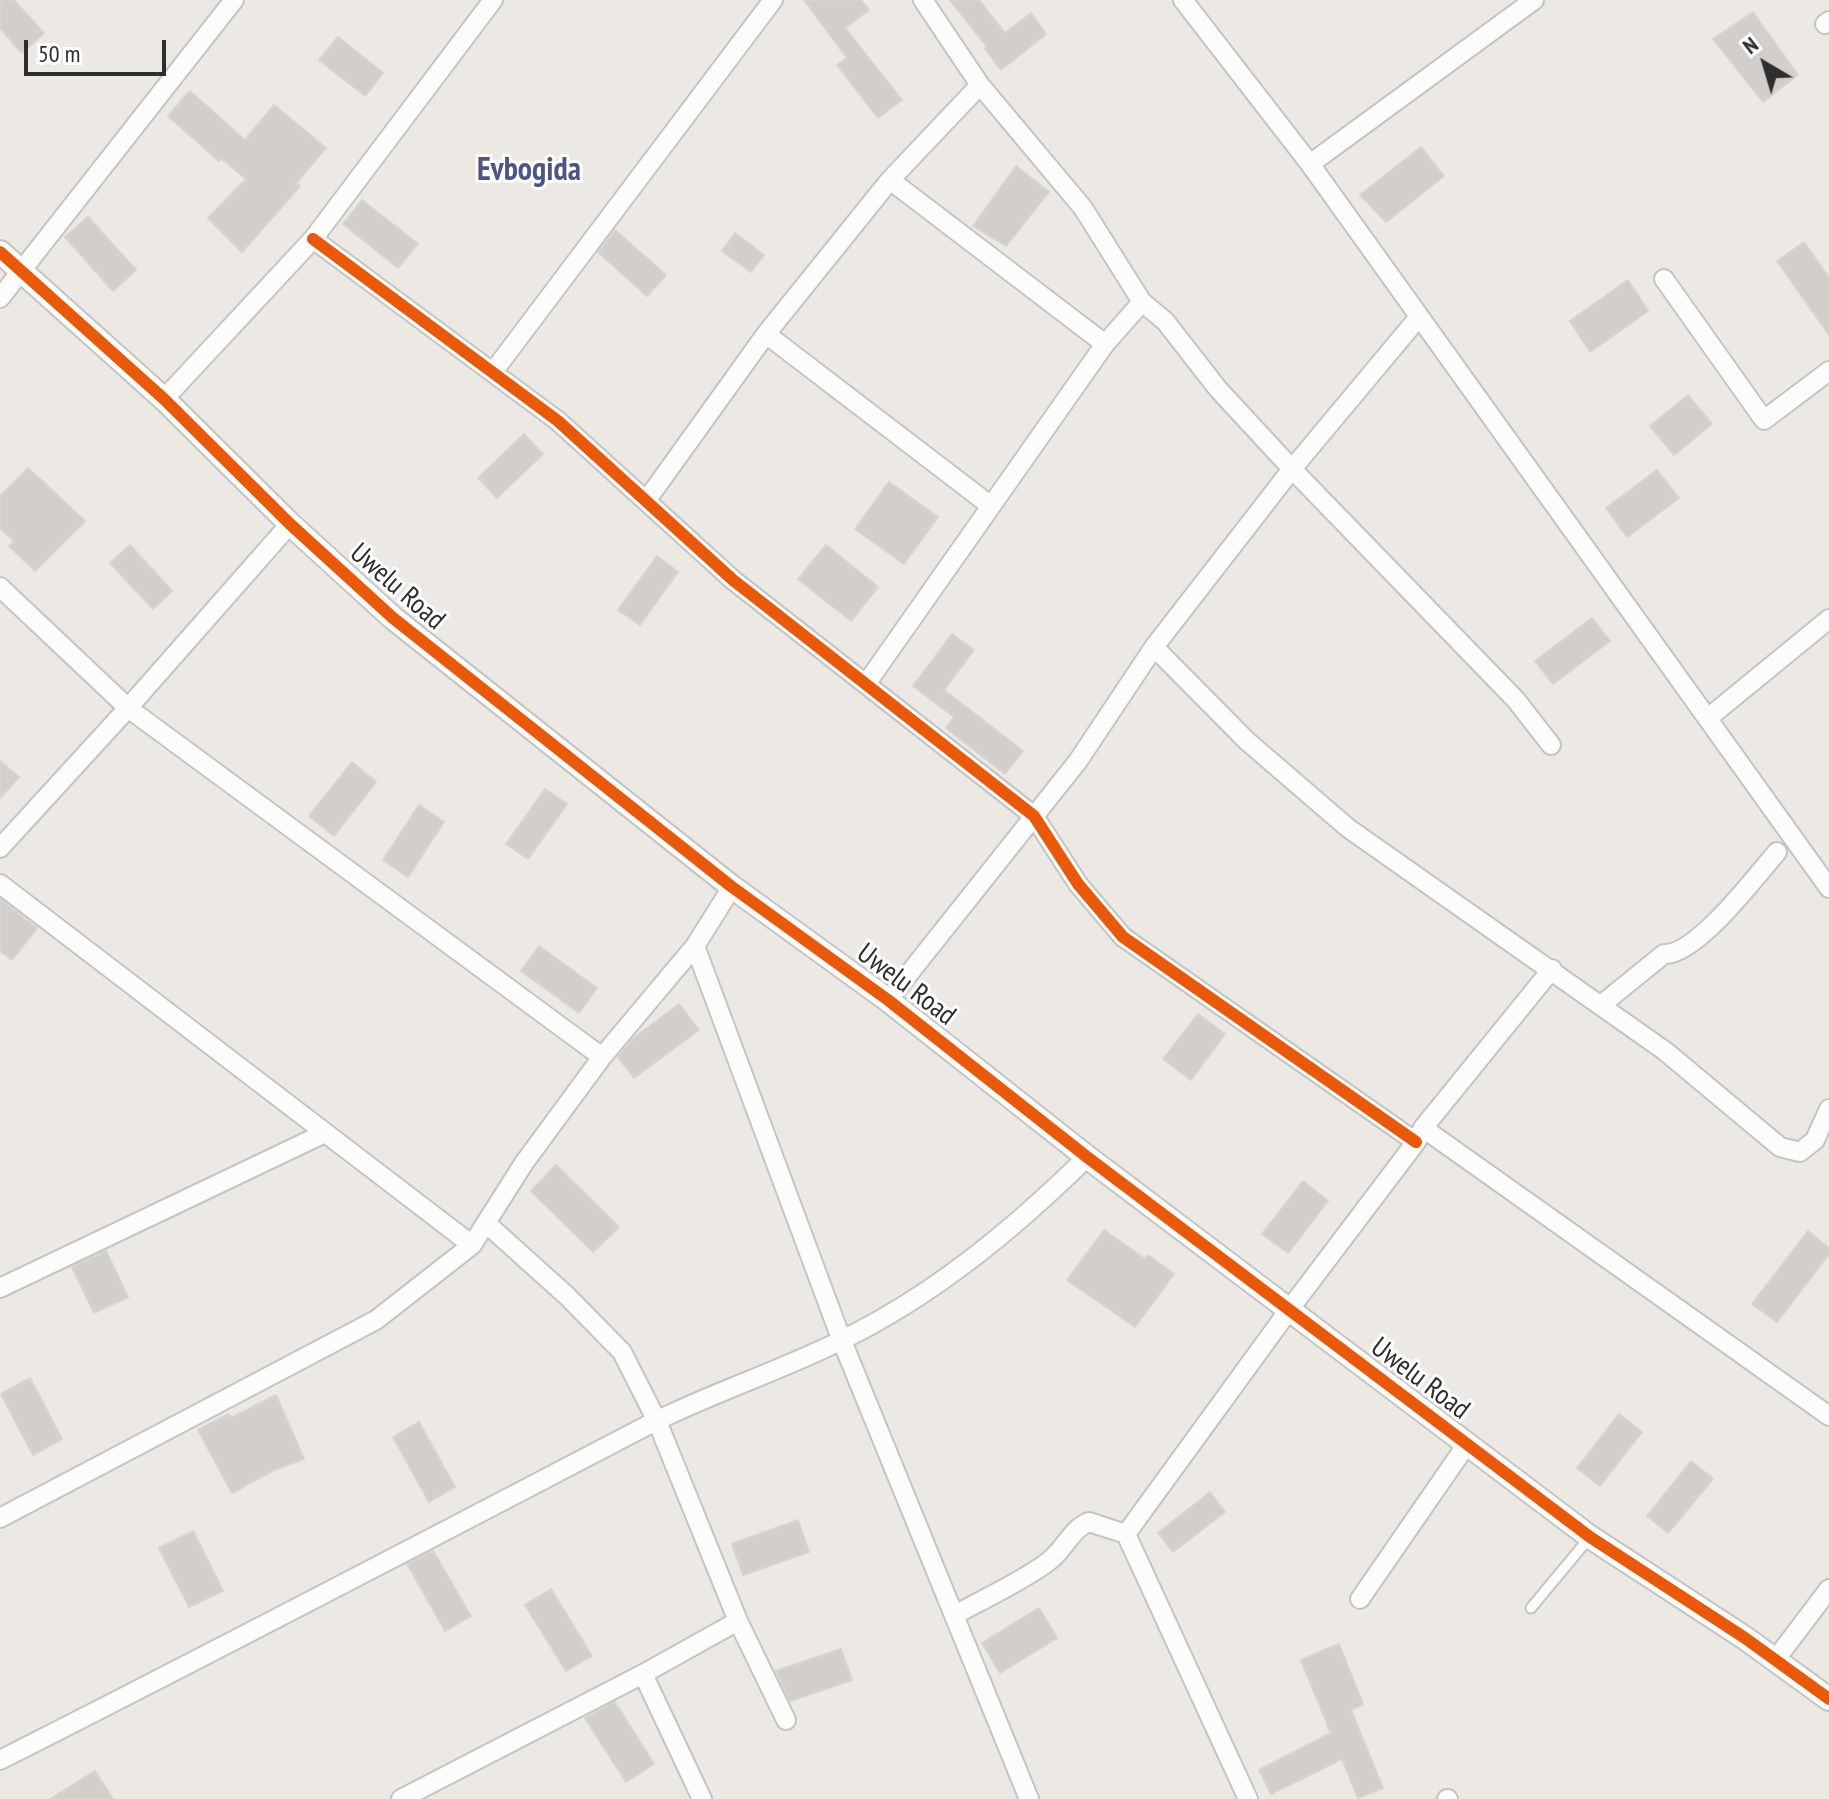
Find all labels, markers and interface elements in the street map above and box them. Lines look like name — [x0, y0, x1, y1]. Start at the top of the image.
scale bar — [28, 24, 170, 74]
north arrow — [1725, 24, 1805, 104]
text: N — [1737, 30, 1764, 60]
text: 50 m — [38, 38, 80, 69]
district label: Evbogida — [477, 152, 581, 190]
street label: Uwelu Road — [343, 537, 451, 637]
street label: Uwelu Road — [850, 937, 962, 1033]
street label: Uwelu Road — [1364, 1331, 1476, 1427]

